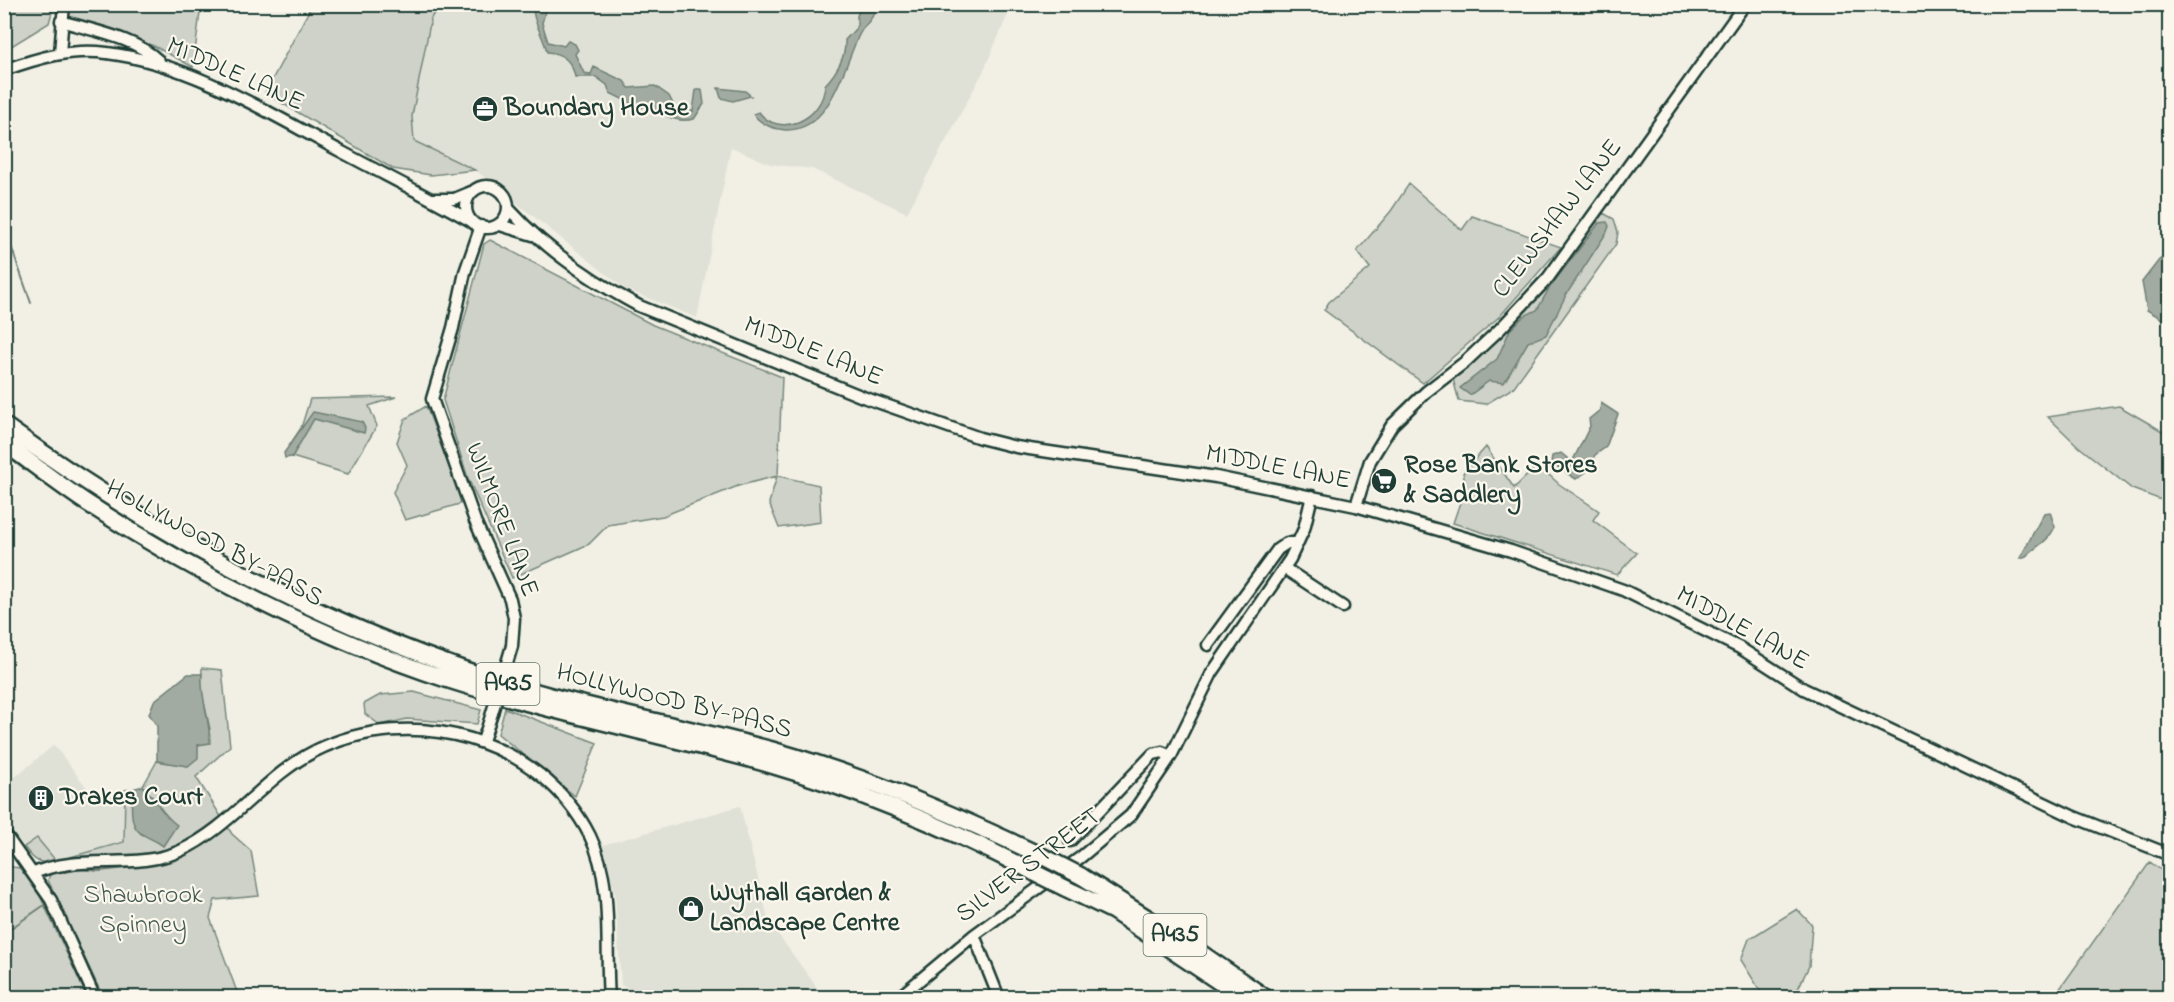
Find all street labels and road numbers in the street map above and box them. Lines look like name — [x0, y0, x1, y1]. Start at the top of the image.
street label: MIDDLE LANE — [160, 28, 310, 122]
street label: CLEWSHAW LANE — [1484, 131, 1632, 307]
street label: MIDDLE LANE — [738, 307, 888, 397]
street label: MIDDLE LANE — [1202, 435, 1354, 501]
street label: WILMORE LANE — [454, 437, 548, 603]
street label: HOLLYWOOD BY-PASS — [98, 470, 330, 618]
street label: MIDDLE LANE — [1668, 577, 1816, 681]
street label: HOLLYWOOD BY-PASS — [552, 654, 796, 750]
road number: A435 — [476, 663, 540, 705]
street label: SILVER STREET — [948, 799, 1110, 933]
road number: A435 — [1144, 914, 1206, 956]

